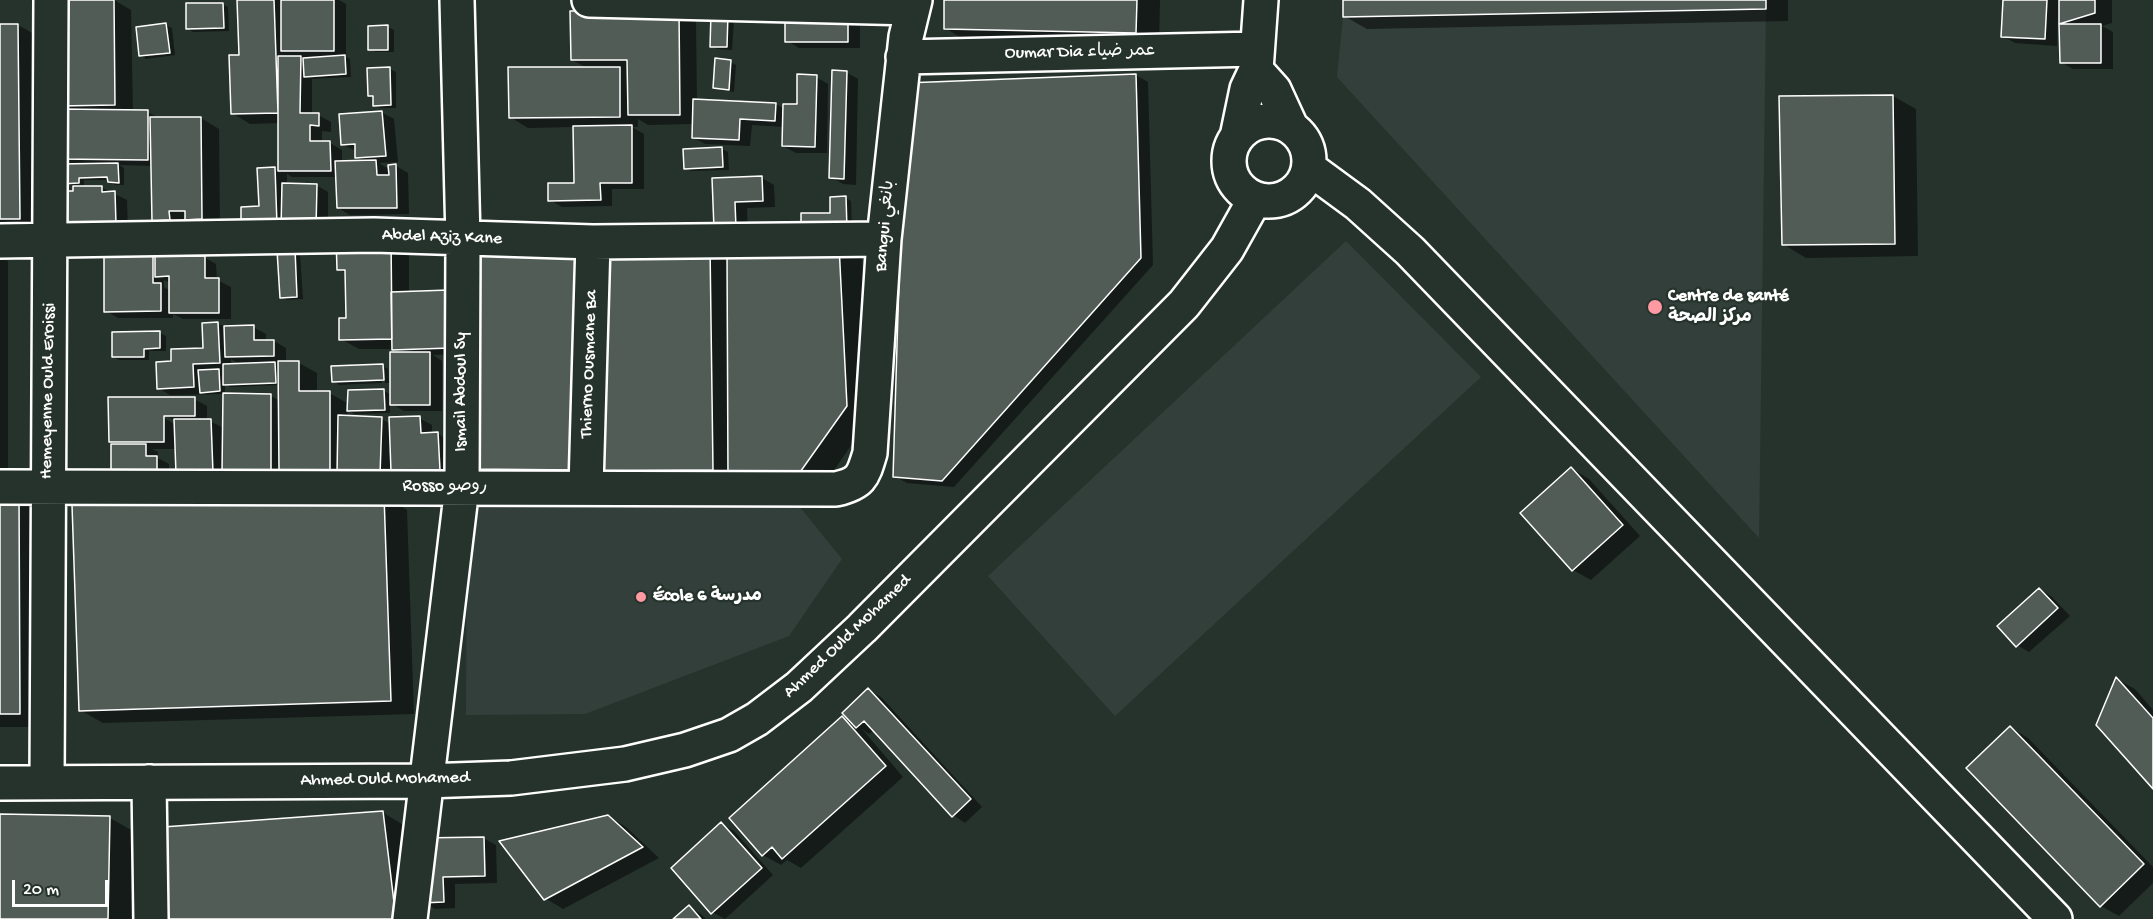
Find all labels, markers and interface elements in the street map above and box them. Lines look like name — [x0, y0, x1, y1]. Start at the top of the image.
street label: Oumar Dia عمر ضياء — [1005, 41, 1155, 65]
street label: Bangui بانغي — [871, 179, 901, 273]
street label: Abdel Aziz Kane — [381, 225, 503, 251]
place label: Centre de santé مركز الصحة — [1668, 286, 1789, 328]
street label: Thierno Ousmane Ba — [577, 290, 603, 438]
marker: Centre de santé مركز الصحة — [1646, 298, 1664, 316]
street label: Hemeyenne Ould Eroissi — [37, 303, 61, 479]
street label: Ismail Abdoul Sy — [451, 332, 473, 452]
street label: Rosso روصو — [403, 476, 487, 498]
street label: Ahmed Ould Mohamed — [780, 570, 916, 704]
place label: École 6 مدرسة — [653, 586, 762, 608]
marker: École 6 مدرسة — [634, 590, 648, 604]
street label: Ahmed Ould Mohamed — [300, 768, 470, 792]
scale bar — [15, 868, 111, 906]
text: 20 m — [23, 880, 59, 901]

